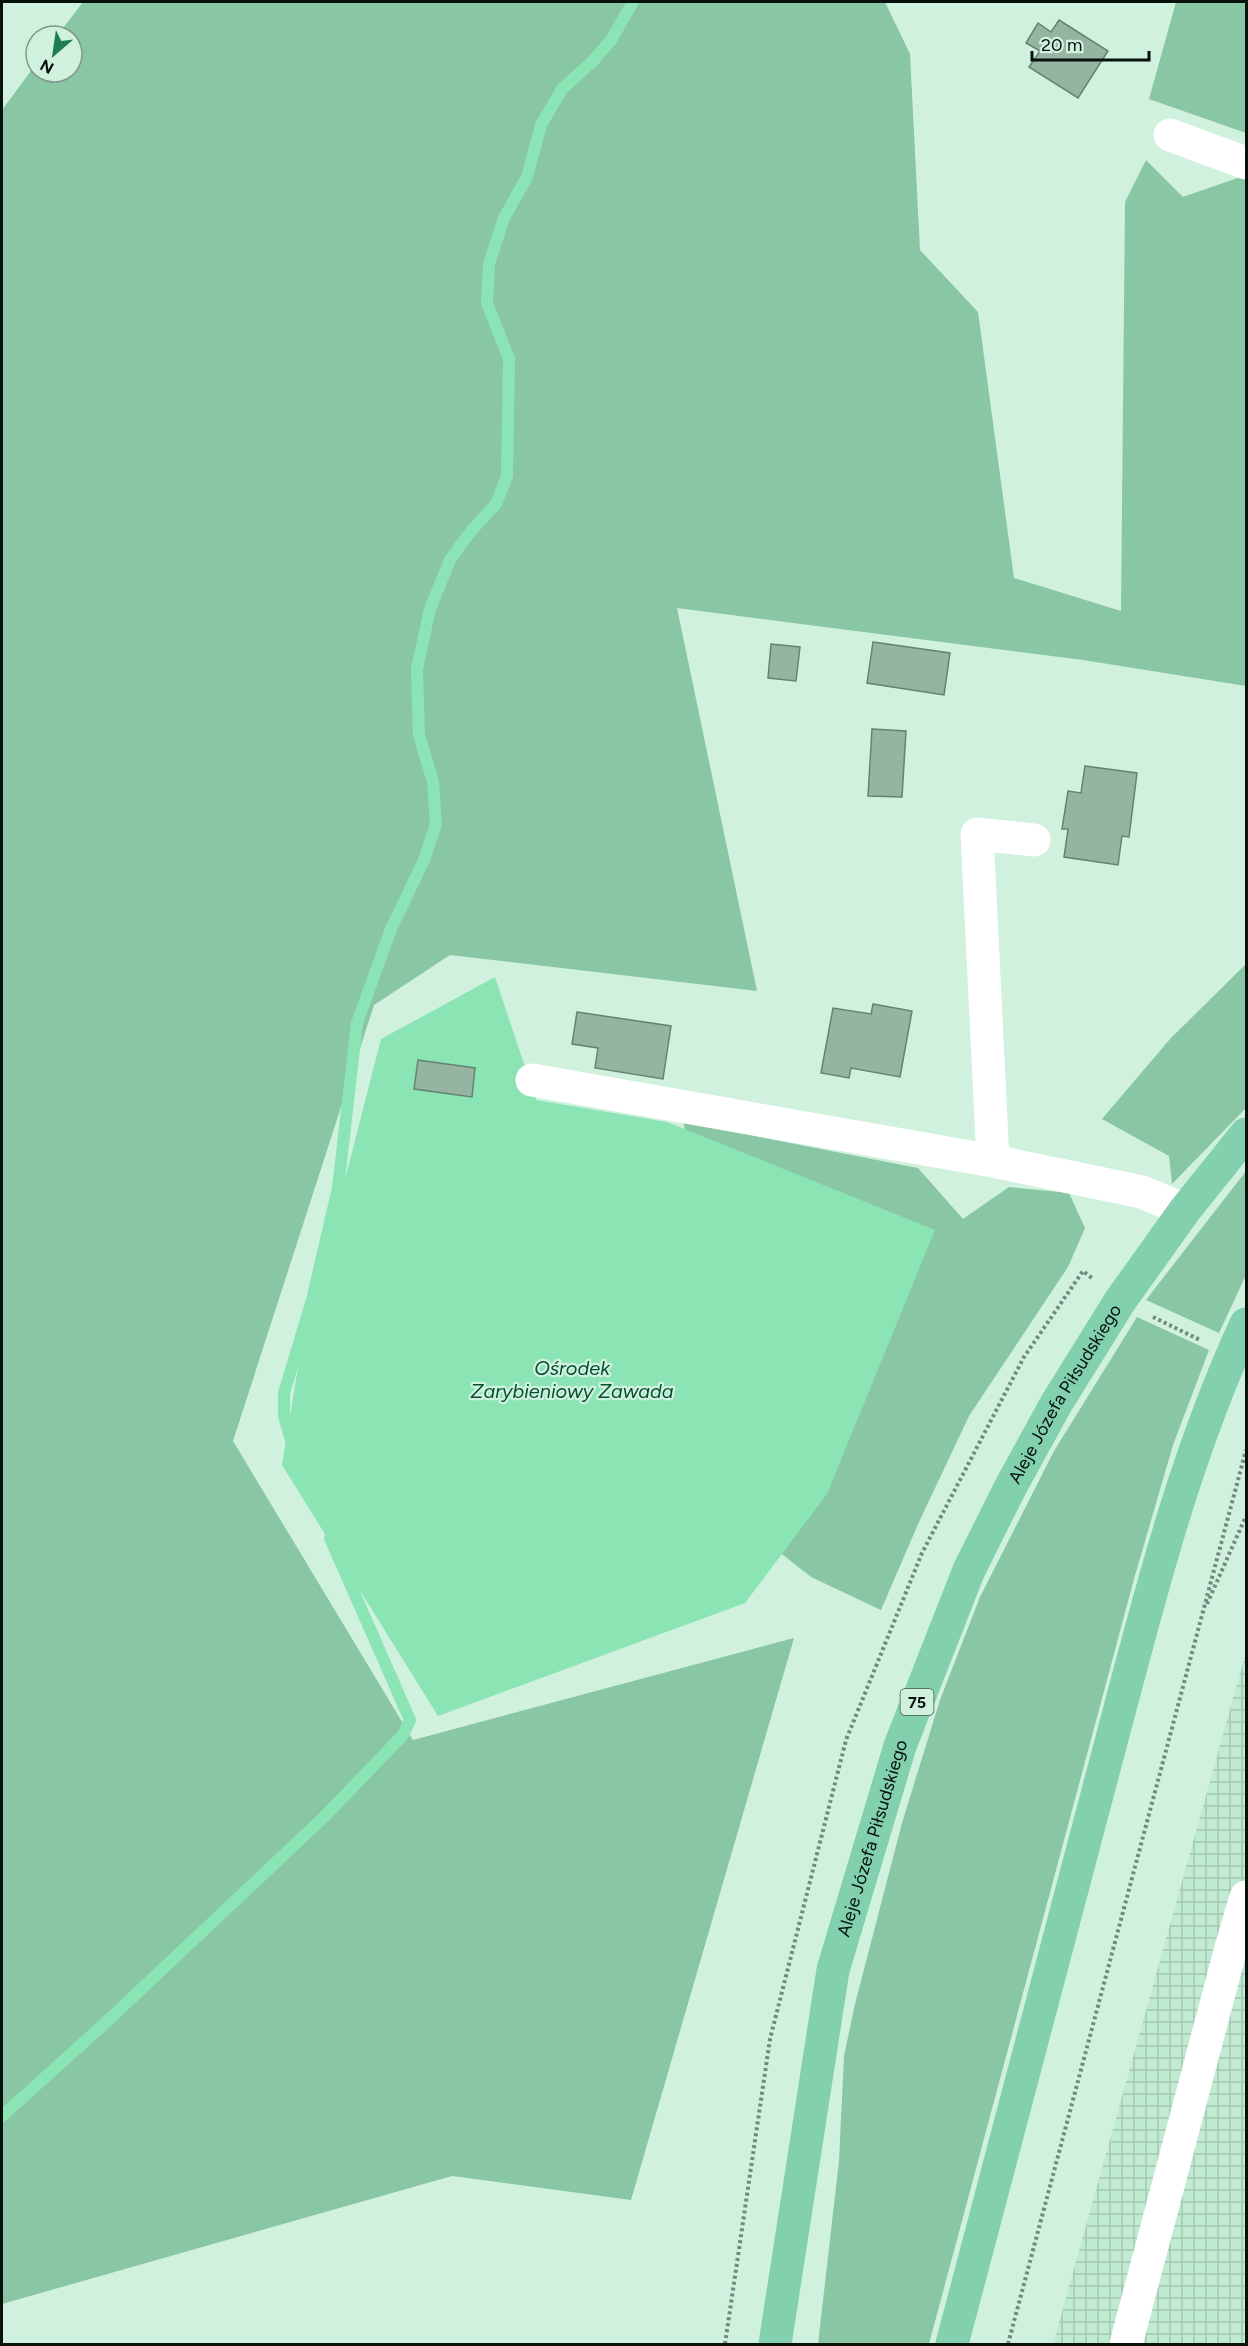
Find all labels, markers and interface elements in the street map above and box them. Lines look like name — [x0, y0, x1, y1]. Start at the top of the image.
north arrow — [24, 24, 84, 84]
scale bar — [1032, 24, 1149, 62]
text: 20 m — [1041, 34, 1082, 56]
text: N — [37, 55, 57, 78]
street label: Aleje Józefa Piłsudskiego — [1003, 1300, 1126, 1487]
water label: Ośrodek Zarybieniowy Zawada — [471, 1356, 674, 1403]
road number: 75 — [900, 1689, 934, 1715]
street label: Aleje Józefa Piłsudskiego — [833, 1736, 912, 1939]

